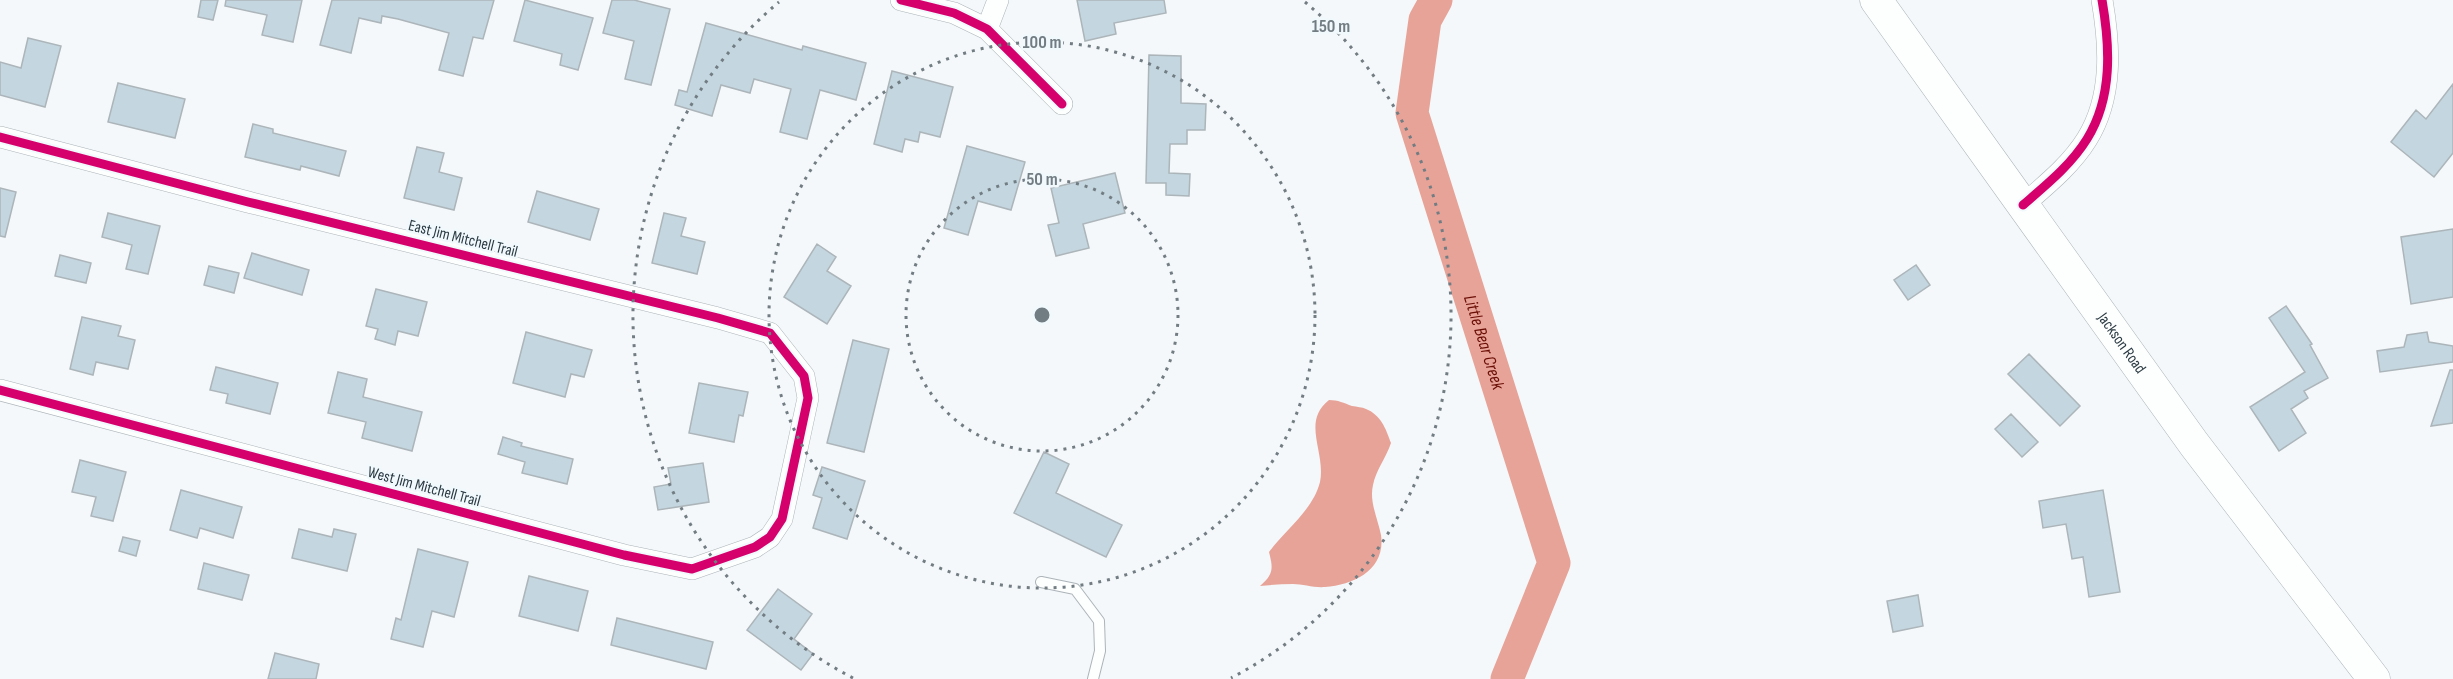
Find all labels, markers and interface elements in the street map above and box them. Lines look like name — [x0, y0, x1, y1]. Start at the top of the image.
text: 150 m — [1312, 16, 1350, 37]
text: 100 m — [1023, 32, 1062, 53]
text: 50 m — [1026, 169, 1058, 190]
street label: East Jim Mitchell Trail — [406, 216, 520, 262]
water label: Little Bear Creek — [1460, 292, 1509, 393]
centre of rings — [1032, 305, 1052, 325]
street label: Jackson Road — [2093, 308, 2150, 377]
street label: West Jim Mitchell Trail — [366, 463, 482, 511]

